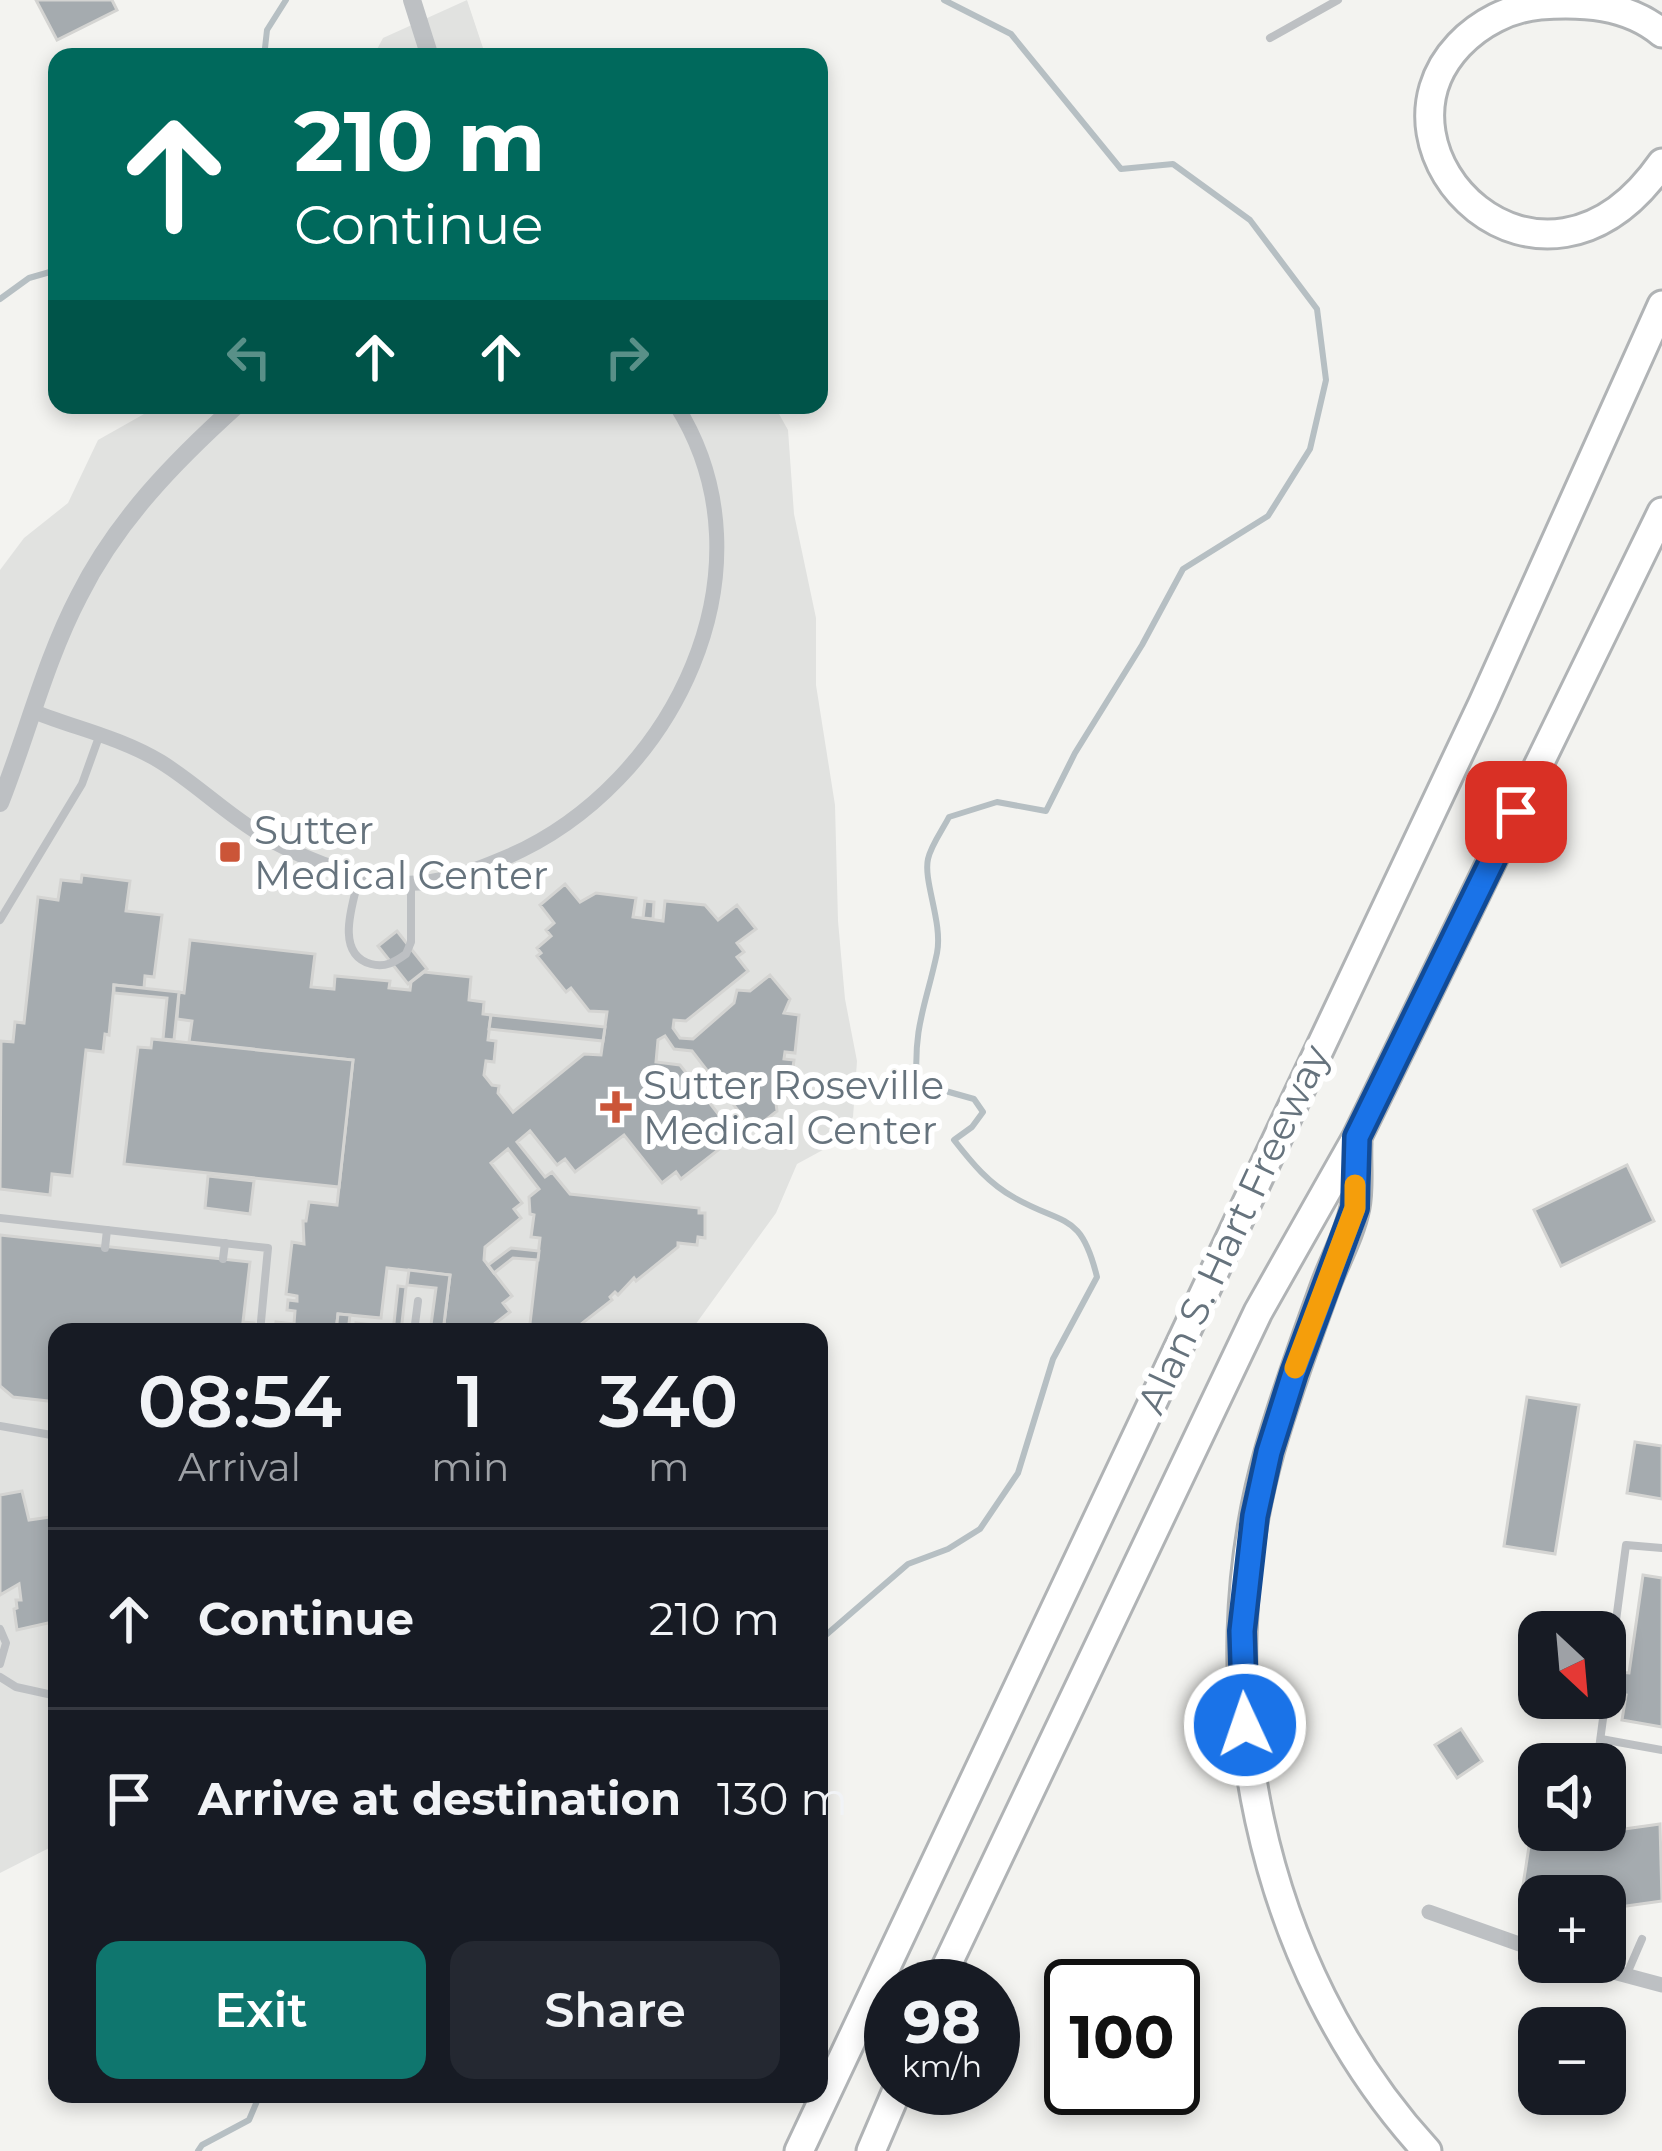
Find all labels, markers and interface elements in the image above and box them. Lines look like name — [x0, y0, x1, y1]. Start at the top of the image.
text: 210 m — [294, 90, 545, 192]
icon: ahead — [96, 96, 252, 252]
text: Continue — [294, 192, 543, 258]
icon: left — [216, 324, 282, 390]
icon: ahead — [342, 324, 408, 390]
icon: ahead — [468, 324, 534, 390]
icon: right — [594, 324, 660, 390]
pin — [1465, 761, 1567, 863]
icon: arrive — [1483, 779, 1549, 845]
place label: Sutter Medical Center — [254, 806, 548, 899]
marker: Sutter Medical Center — [217, 839, 243, 865]
street label: Alan S. Hart Freeway — [1126, 1036, 1340, 1421]
place label: Sutter Roseville Medical Center — [643, 1061, 944, 1154]
marker: Sutter Roseville Medical Center — [600, 1091, 632, 1123]
text: 08:54 — [138, 1357, 342, 1445]
text: 1 — [457, 1357, 484, 1445]
text: 340 — [599, 1357, 738, 1445]
text: Arrival — [178, 1443, 301, 1491]
text: min — [431, 1443, 509, 1491]
text: m — [648, 1443, 689, 1491]
icon: ahead — [96, 1586, 162, 1652]
text: Continue — [198, 1591, 414, 1646]
text: 210 m — [649, 1591, 780, 1646]
north arrow — [1518, 1611, 1626, 1719]
map controls — [1518, 1611, 1626, 2115]
position arrow — [1182, 1662, 1308, 1788]
button: sound — [1518, 1743, 1626, 1851]
icon: arrive — [96, 1766, 162, 1832]
text: Arrive at destination — [198, 1771, 681, 1826]
text: 130 m — [717, 1771, 848, 1826]
button: + — [1518, 1875, 1626, 1983]
button: Exit — [96, 1941, 426, 2079]
button: Share — [450, 1941, 780, 2079]
speed limit sign: 100 — [1044, 1959, 1200, 2115]
text: 98 — [903, 1985, 981, 2058]
button: − — [1518, 2007, 1626, 2115]
text: km/h — [902, 2048, 982, 2085]

